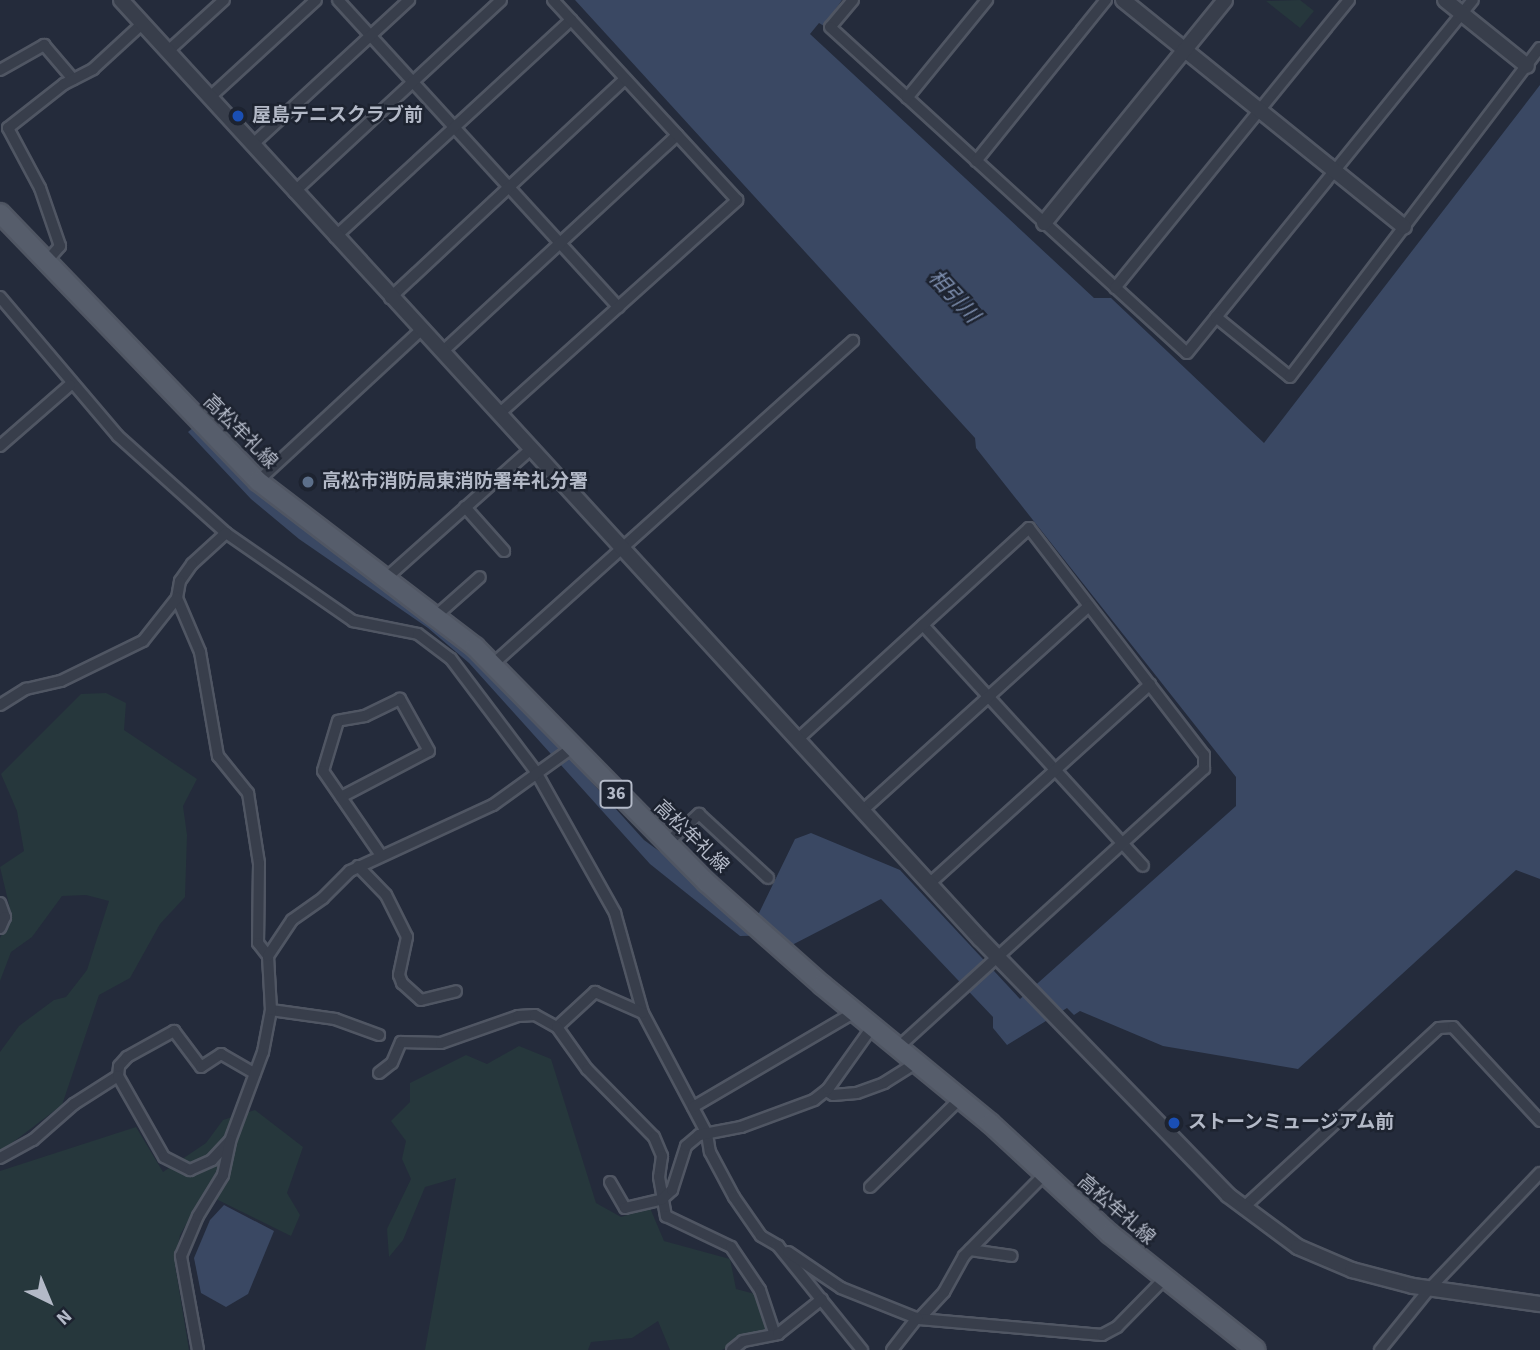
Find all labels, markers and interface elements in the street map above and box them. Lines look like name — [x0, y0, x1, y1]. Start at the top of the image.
place label: 屋島テニスクラブ前 — [252, 105, 423, 127]
marker: 屋島テニスクラブ前 — [230, 108, 246, 124]
water label: 相引川 — [923, 264, 985, 328]
street label: 高松牟礼線 — [198, 390, 282, 474]
place label: 高松市消防局東消防署牟礼分署 — [322, 471, 588, 493]
marker: 高松市消防局東消防署牟礼分署 — [300, 474, 316, 490]
road number: 36 — [598, 780, 634, 808]
street label: 高松牟礼線 — [649, 796, 733, 878]
place label: ストーンミュージアム前 — [1188, 1112, 1397, 1134]
marker: ストーンミュージアム前 — [1166, 1115, 1182, 1131]
street label: 高松牟礼線 — [1073, 1170, 1159, 1250]
north arrow — [14, 1266, 84, 1336]
text: N — [50, 1303, 77, 1331]

